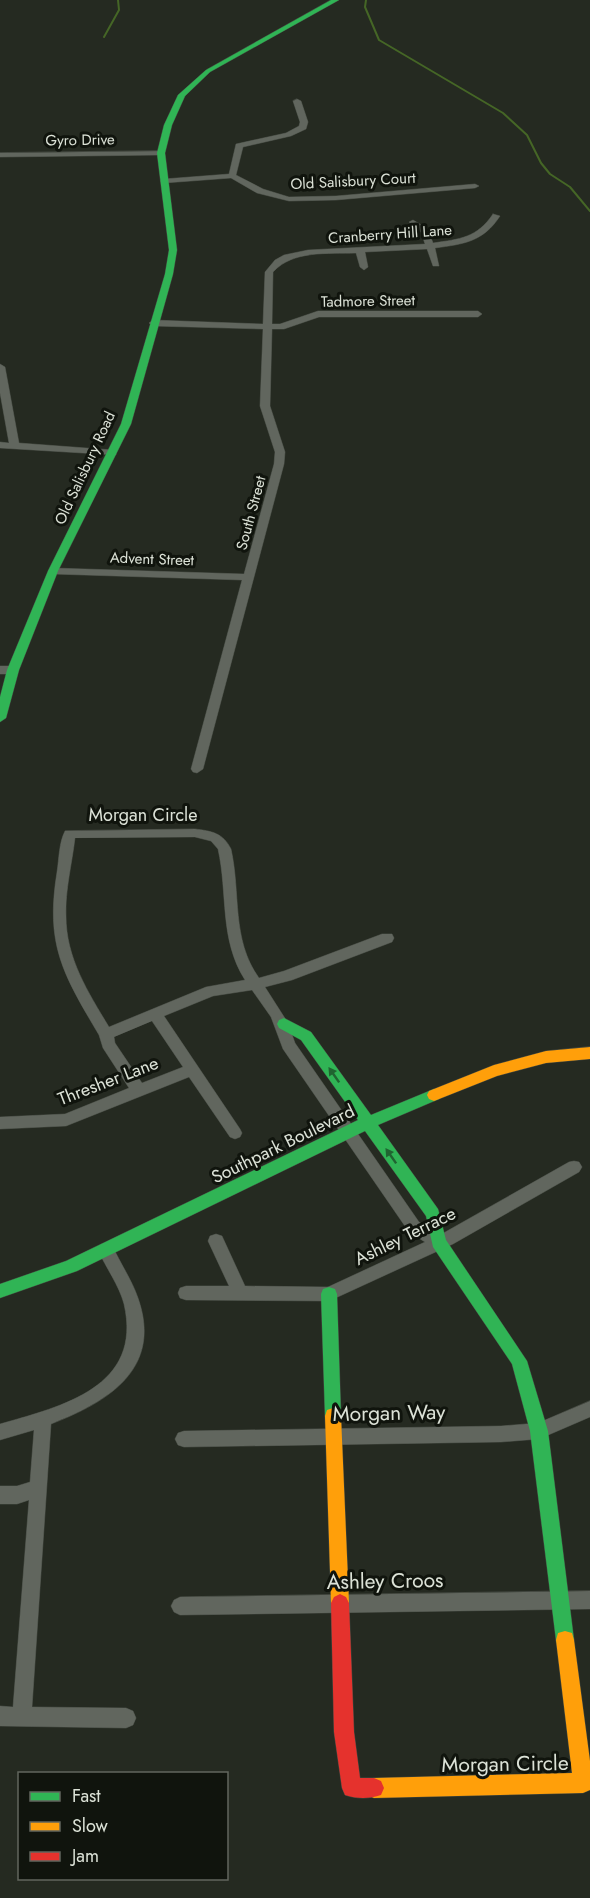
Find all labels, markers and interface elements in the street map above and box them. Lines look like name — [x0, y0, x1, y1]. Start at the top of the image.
street label: Gyro Drive — [45, 128, 115, 152]
street label: Old Salisbury Court — [290, 167, 417, 195]
street label: Cranberry Hill Lane — [327, 219, 453, 249]
street label: Tadmore Street — [321, 289, 416, 313]
street label: Old Salisbury Road — [49, 408, 121, 528]
street label: South Street — [231, 473, 272, 553]
street label: Advent Street — [109, 547, 195, 571]
street label: Morgan Circle — [88, 802, 198, 828]
street label: Thresher Lane — [54, 1050, 162, 1112]
one-way arrow — [328, 1068, 340, 1084]
street label: Southpark Boulevard — [207, 1098, 359, 1190]
one-way arrow — [385, 1148, 397, 1164]
street label: Ashley Terrace — [350, 1200, 460, 1272]
street label: Morgan Way — [332, 1397, 446, 1429]
street label: Ashley Croos — [326, 1565, 444, 1597]
street label: Morgan Circle — [441, 1748, 569, 1780]
legend — [18, 1772, 228, 1880]
text: Fast — [72, 1783, 101, 1809]
text: Slow — [72, 1813, 109, 1839]
text: Jam — [70, 1843, 99, 1869]

